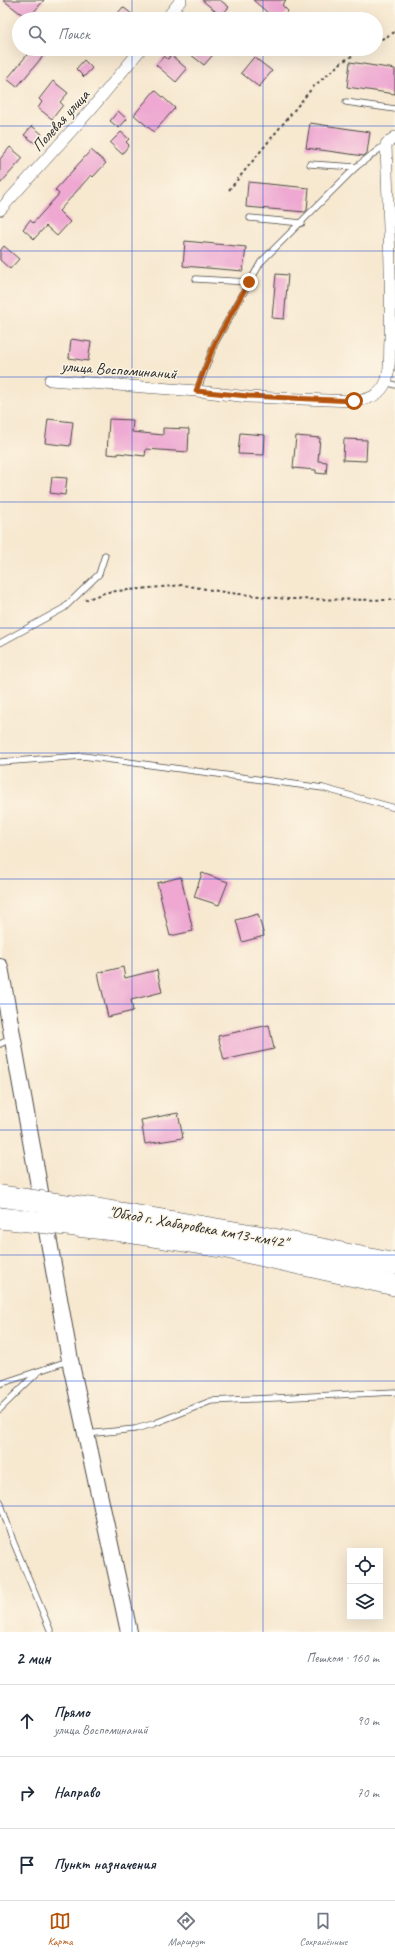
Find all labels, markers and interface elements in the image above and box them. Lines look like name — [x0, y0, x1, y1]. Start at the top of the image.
search box — [12, 12, 383, 56]
icon: search — [26, 23, 48, 45]
text: Поиск — [58, 25, 90, 44]
street label: Полевая улица — [28, 85, 94, 156]
route end — [240, 273, 258, 291]
street label: улица Воспоминаний — [60, 356, 179, 384]
route start — [345, 392, 363, 410]
street label: "Обход г. Хабаровска км13-км42" — [107, 1201, 292, 1253]
map controls — [347, 1548, 383, 1620]
button: locate — [347, 1548, 383, 1584]
button: layers — [347, 1584, 383, 1620]
text: 2 мин — [16, 1648, 51, 1669]
text: Пешком · 160 m — [306, 1650, 379, 1666]
text: Прямо — [54, 1703, 90, 1722]
icon: ahead — [16, 1710, 38, 1732]
text: 90 m — [357, 1713, 379, 1729]
text: улица Воспоминаний — [54, 1722, 148, 1738]
icon: right — [16, 1782, 38, 1804]
text: Направо — [54, 1783, 100, 1802]
text: 70 m — [357, 1785, 379, 1801]
icon: arrive — [16, 1854, 38, 1876]
text: Пункт назначения — [54, 1855, 156, 1874]
tab: Карта — [48, 1910, 73, 1948]
tab: Маршрут — [168, 1910, 204, 1948]
tab: Сохранённые — [300, 1910, 347, 1948]

